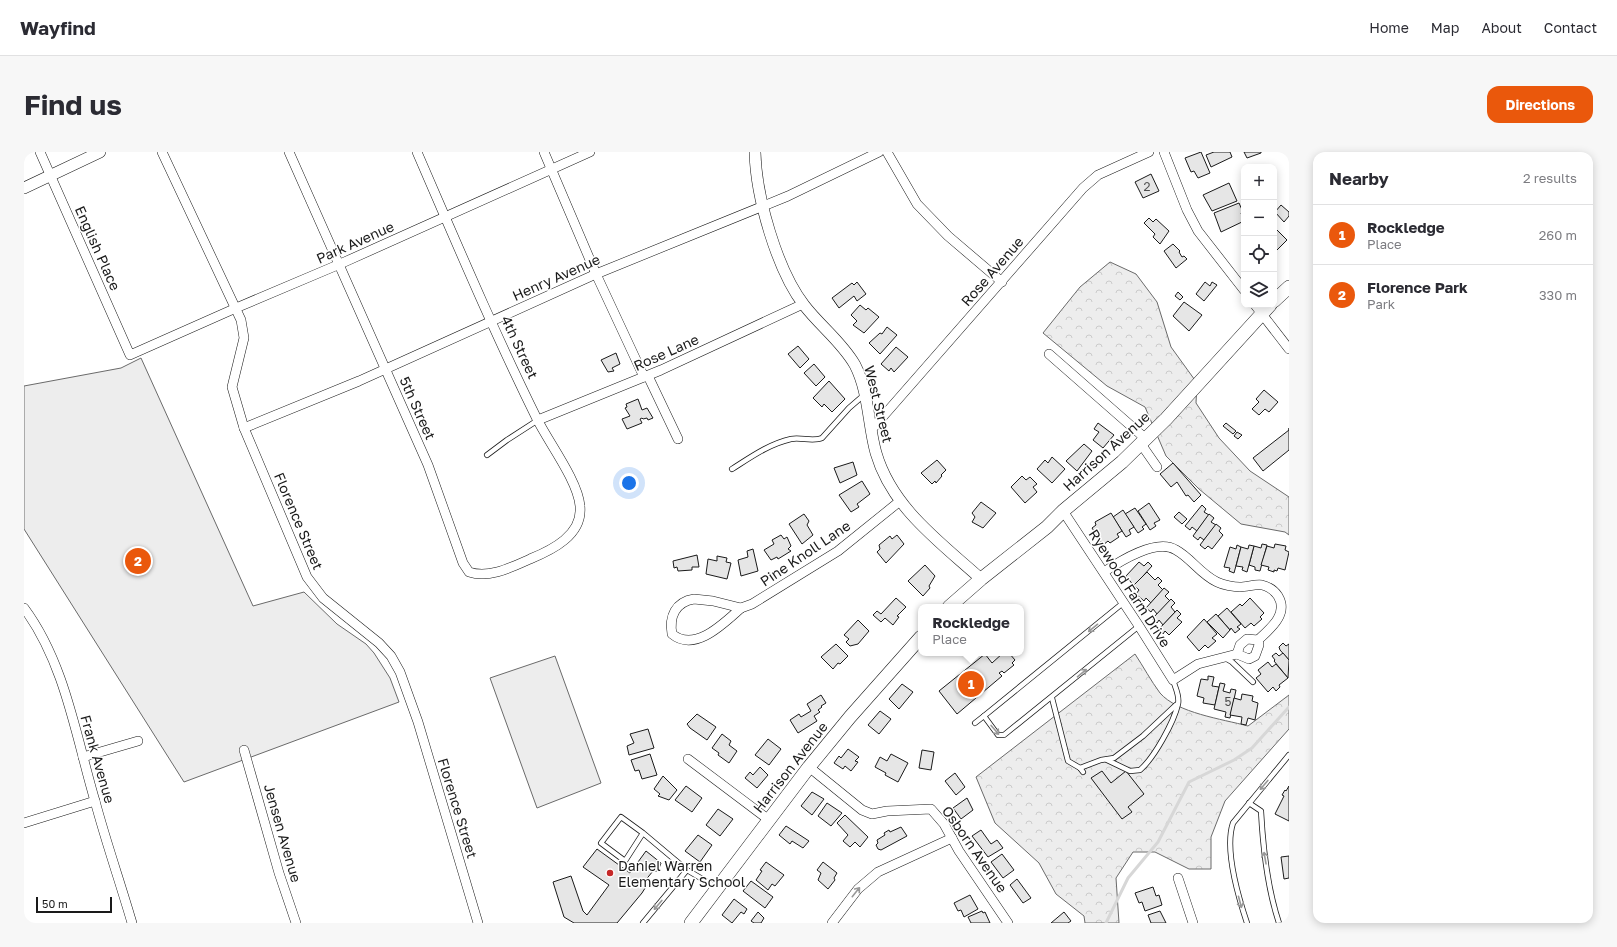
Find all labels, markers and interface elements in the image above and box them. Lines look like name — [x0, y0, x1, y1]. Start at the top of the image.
text: Wayfind — [20, 16, 96, 39]
text: Home — [1369, 19, 1409, 36]
text: Map — [1431, 19, 1459, 36]
text: About — [1481, 19, 1522, 36]
text: Contact — [1544, 19, 1597, 36]
button: Directions — [1487, 86, 1593, 123]
text: Find us — [24, 88, 122, 121]
map controls — [1241, 164, 1277, 308]
button: + — [1241, 164, 1277, 200]
text: Nearby — [1329, 168, 1389, 189]
text: 2 results — [1523, 170, 1577, 186]
house number: 2 — [1144, 179, 1151, 194]
button: − — [1241, 200, 1277, 236]
street label: English Place — [72, 203, 124, 293]
street label: Park Avenue — [314, 217, 396, 267]
text: Rockledge — [1367, 218, 1445, 236]
text: 1 — [1339, 227, 1345, 243]
text: 260 m — [1539, 227, 1577, 243]
street label: Rose Avenue — [957, 233, 1027, 309]
button: locate — [1241, 236, 1277, 272]
text: Place — [1367, 236, 1402, 252]
street label: Henry Avenue — [510, 250, 602, 304]
button: layers — [1241, 272, 1277, 308]
text: Florence Park — [1367, 278, 1468, 296]
text: 2 — [1338, 287, 1346, 303]
text: 330 m — [1539, 287, 1577, 303]
text: Park — [1367, 296, 1395, 312]
street label: 4th Street — [498, 313, 542, 381]
street label: Rose Lane — [631, 330, 701, 374]
street label: West Street — [861, 364, 897, 444]
street label: 5th Street — [397, 374, 439, 442]
street label: Harrison Avenue — [1059, 408, 1153, 494]
street label: Florence Street — [271, 470, 327, 572]
your location — [619, 473, 639, 493]
street label: Pine Knoll Lane — [757, 517, 853, 589]
street label: Ryewood Farm Drive — [1086, 526, 1174, 650]
pin: 2 — [125, 546, 151, 576]
popup — [918, 604, 1024, 656]
text: Rockledge — [932, 613, 1010, 631]
one-way arrow — [1087, 624, 1098, 632]
text: Place — [932, 631, 967, 647]
pin: 1 — [958, 669, 984, 699]
one-way arrow — [1076, 669, 1087, 678]
house number: 5 — [1225, 694, 1232, 709]
street label: Frank Avenue — [77, 713, 119, 805]
street label: Harrison Avenue — [749, 718, 831, 816]
one-way arrow — [991, 725, 1000, 735]
street label: Florence Street — [435, 756, 481, 860]
one-way arrow — [1259, 779, 1268, 790]
street label: Jensen Avenue — [261, 782, 305, 884]
street label: Osborn Avenue — [939, 802, 1011, 896]
one-way arrow — [1260, 852, 1268, 865]
place label: Daniel Warren Elementary School — [618, 857, 745, 890]
marker: Daniel Warren Elementary School — [605, 868, 615, 878]
one-way arrow — [851, 887, 860, 898]
scale bar — [36, 895, 112, 914]
one-way arrow — [1237, 896, 1244, 909]
text: 50 m — [42, 897, 68, 910]
one-way arrow — [653, 900, 662, 911]

